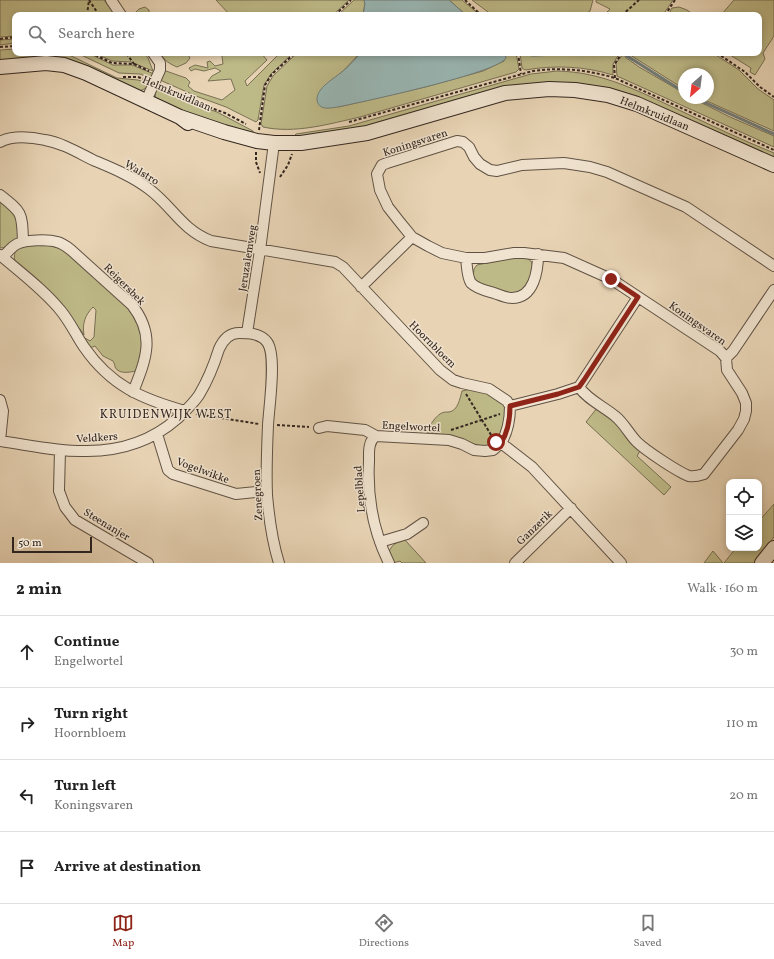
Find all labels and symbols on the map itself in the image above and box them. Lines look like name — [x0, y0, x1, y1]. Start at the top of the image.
north arrow — [678, 68, 714, 104]
street label: Helmkruidlaan — [140, 73, 214, 116]
street label: Helmkruidlaan — [617, 94, 692, 135]
street label: Koningsvaren — [381, 126, 450, 161]
street label: Walstro — [121, 157, 162, 190]
street label: Jeruzalemweg — [236, 223, 261, 293]
street label: Reigersbek — [100, 261, 148, 309]
route end — [602, 270, 620, 288]
street label: Koningsvaren — [665, 299, 729, 350]
street label: Hoornbloem — [405, 318, 459, 372]
district label: KRUIDENWIJK WEST — [100, 407, 232, 423]
street label: Engelwortel — [381, 418, 440, 437]
street label: Veldkers — [76, 430, 119, 447]
route start — [487, 433, 505, 451]
street label: Vogelwikke — [174, 455, 231, 488]
street label: Lepelblad — [351, 465, 370, 513]
street label: Zenegroen — [250, 468, 267, 521]
street label: Steenanjer — [80, 506, 133, 545]
street label: Ganzerik — [514, 507, 556, 549]
scale bar — [12, 535, 92, 554]

